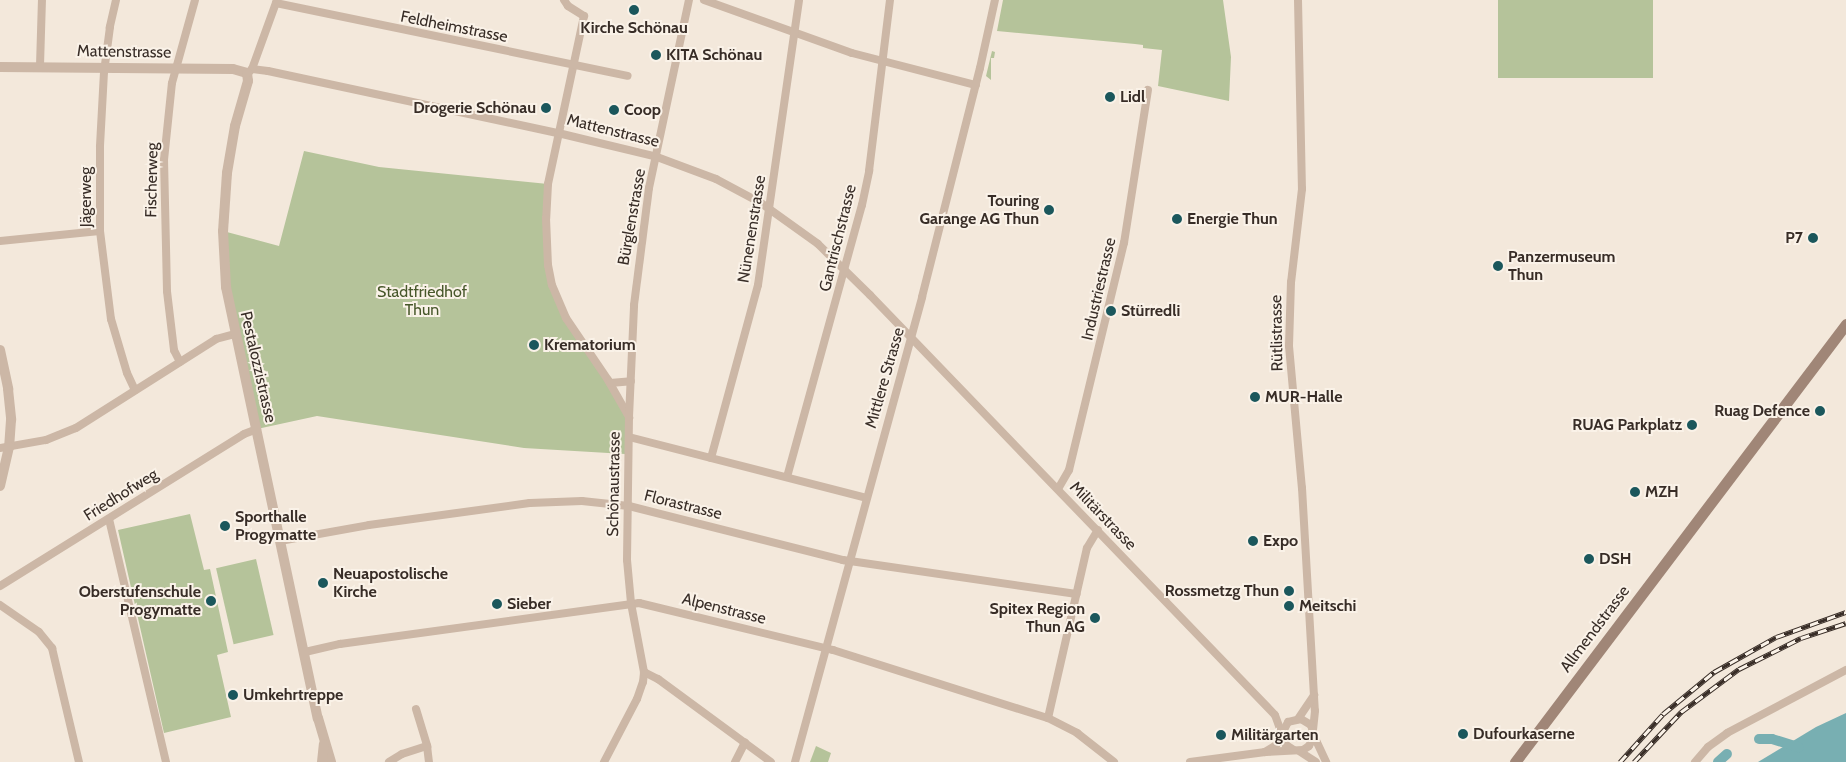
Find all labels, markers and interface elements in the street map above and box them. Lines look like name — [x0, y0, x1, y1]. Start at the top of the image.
marker: Kirche Schönau — [628, 4, 640, 16]
street label: Feldheimstrasse — [399, 7, 509, 47]
place label: Kirche Schönau — [580, 18, 688, 38]
street label: Mattenstrasse — [77, 42, 171, 62]
place label: KITA Schönau — [666, 45, 762, 65]
marker: KITA Schönau — [650, 49, 662, 61]
place label: Lidl — [1120, 87, 1145, 107]
marker: Lidl — [1104, 91, 1116, 103]
place label: Drogerie Schönau — [413, 98, 536, 118]
place label: Coop — [624, 100, 661, 120]
marker: Drogerie Schönau — [540, 102, 552, 114]
marker: Coop — [608, 104, 620, 116]
street label: Mattenstrasse — [565, 110, 661, 152]
street label: Fischerweg — [142, 142, 162, 218]
street label: Jägerweg — [76, 167, 96, 227]
street label: Bürglenstrasse — [614, 167, 650, 267]
street label: Nünenenstrasse — [734, 174, 770, 284]
street label: Gantrischstrasse — [815, 182, 861, 294]
place label: Touring Garange AG Thun — [919, 191, 1039, 229]
marker: Touring Garange AG Thun — [1043, 204, 1055, 216]
place label: Energie Thun — [1187, 209, 1278, 229]
marker: Energie Thun — [1171, 213, 1183, 225]
place label: P7 — [1785, 228, 1803, 248]
marker: P7 — [1807, 232, 1819, 244]
street label: Industriestrasse — [1078, 236, 1120, 342]
place label: Panzermuseum Thun — [1508, 247, 1616, 285]
marker: Panzermuseum Thun — [1492, 260, 1504, 272]
park label: Stadtfriedhof Thun — [377, 282, 467, 320]
street label: Rütlistrasse — [1267, 295, 1287, 371]
place label: Stürredli — [1121, 301, 1180, 321]
marker: Stürredli — [1105, 305, 1117, 317]
street label: Pestalozzistrasse — [236, 309, 280, 425]
street label: Mittlere Strasse — [861, 325, 909, 431]
place label: Krematorium — [544, 335, 636, 355]
marker: Krematorium — [528, 339, 540, 351]
place label: MUR-Halle — [1265, 387, 1342, 407]
marker: MUR-Halle — [1249, 391, 1261, 403]
place label: Ruag Defence — [1714, 401, 1810, 421]
marker: Ruag Defence — [1814, 405, 1826, 417]
place label: RUAG Parkplatz — [1572, 415, 1682, 435]
marker: RUAG Parkplatz — [1686, 419, 1698, 431]
street label: Schönaustrasse — [603, 431, 625, 537]
street label: Friedhofweg — [80, 465, 162, 525]
street label: Militärstrasse — [1066, 478, 1140, 554]
place label: MZH — [1645, 482, 1679, 502]
street label: Florastrasse — [642, 486, 724, 524]
marker: MZH — [1629, 486, 1641, 498]
place label: Sporthalle Progymatte — [235, 507, 316, 545]
marker: Sporthalle Progymatte — [219, 520, 231, 532]
place label: Expo — [1263, 531, 1298, 551]
marker: Expo — [1247, 535, 1259, 547]
place label: DSH — [1599, 549, 1631, 569]
marker: DSH — [1583, 553, 1595, 565]
place label: Neuapostolische Kirche — [333, 564, 448, 602]
marker: Neuapostolische Kirche — [317, 577, 329, 589]
place label: Rossmetzg Thun — [1165, 581, 1279, 601]
place label: Oberstufenschule Progymatte — [79, 582, 201, 620]
street label: Allmendstrasse — [1556, 582, 1634, 676]
marker: Rossmetzg Thun — [1283, 585, 1295, 597]
street label: Alpenstrasse — [680, 589, 768, 629]
place label: Sieber — [507, 594, 551, 614]
marker: Oberstufenschule Progymatte — [205, 595, 217, 607]
place label: Meitschi — [1299, 596, 1356, 616]
marker: Sieber — [491, 598, 503, 610]
place label: Spitex Region Thun AG — [990, 599, 1085, 637]
marker: Meitschi — [1283, 600, 1295, 612]
marker: Spitex Region Thun AG — [1089, 612, 1101, 624]
place label: Umkehrtreppe — [243, 685, 343, 705]
marker: Umkehrtreppe — [227, 689, 239, 701]
place label: Dufourkaserne — [1473, 724, 1575, 744]
place label: Militärgarten — [1231, 725, 1319, 745]
marker: Dufourkaserne — [1457, 728, 1469, 740]
marker: Militärgarten — [1215, 729, 1227, 741]

